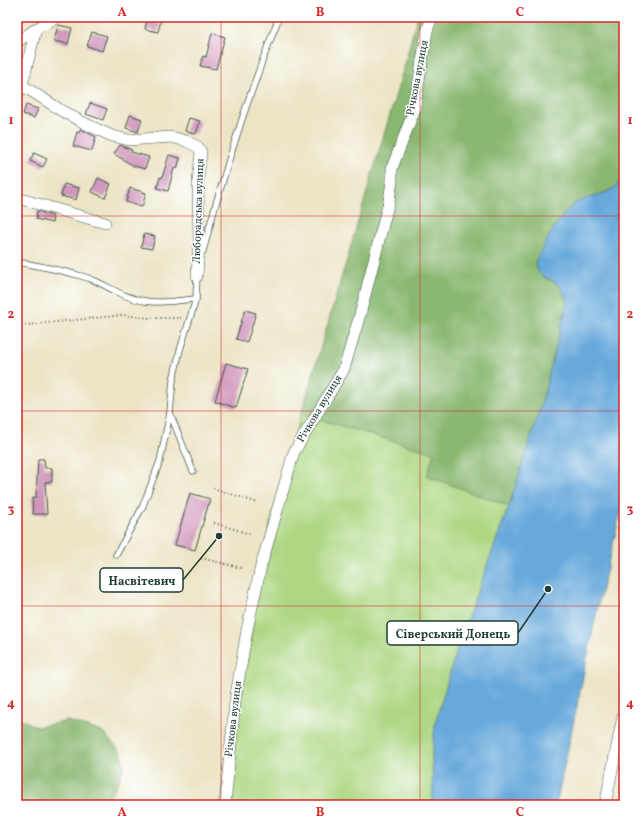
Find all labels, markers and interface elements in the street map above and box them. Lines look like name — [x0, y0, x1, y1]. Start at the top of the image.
text: A — [117, 4, 127, 22]
text: B — [316, 4, 325, 22]
text: C — [516, 4, 524, 22]
street label: Річкова вулиця — [403, 39, 433, 117]
text: 1 — [8, 112, 14, 130]
text: 1 — [627, 112, 633, 130]
street label: Люборадська вулиця — [190, 158, 208, 264]
text: 2 — [8, 306, 15, 324]
text: 2 — [627, 306, 634, 324]
street label: Річкова вулиця — [294, 372, 346, 446]
text: 3 — [8, 501, 15, 519]
text: 3 — [627, 501, 634, 519]
callout: Насвітевич — [100, 568, 183, 592]
text: Насвітевич — [109, 574, 175, 590]
callout: Сіверський Донець — [387, 621, 518, 645]
text: Сіверський Донець — [396, 627, 510, 643]
street label: Річкова вулиця — [222, 680, 246, 758]
text: 4 — [7, 695, 15, 713]
text: 4 — [626, 695, 634, 713]
text: A — [117, 804, 127, 822]
text: B — [316, 804, 325, 822]
text: C — [516, 804, 524, 822]

